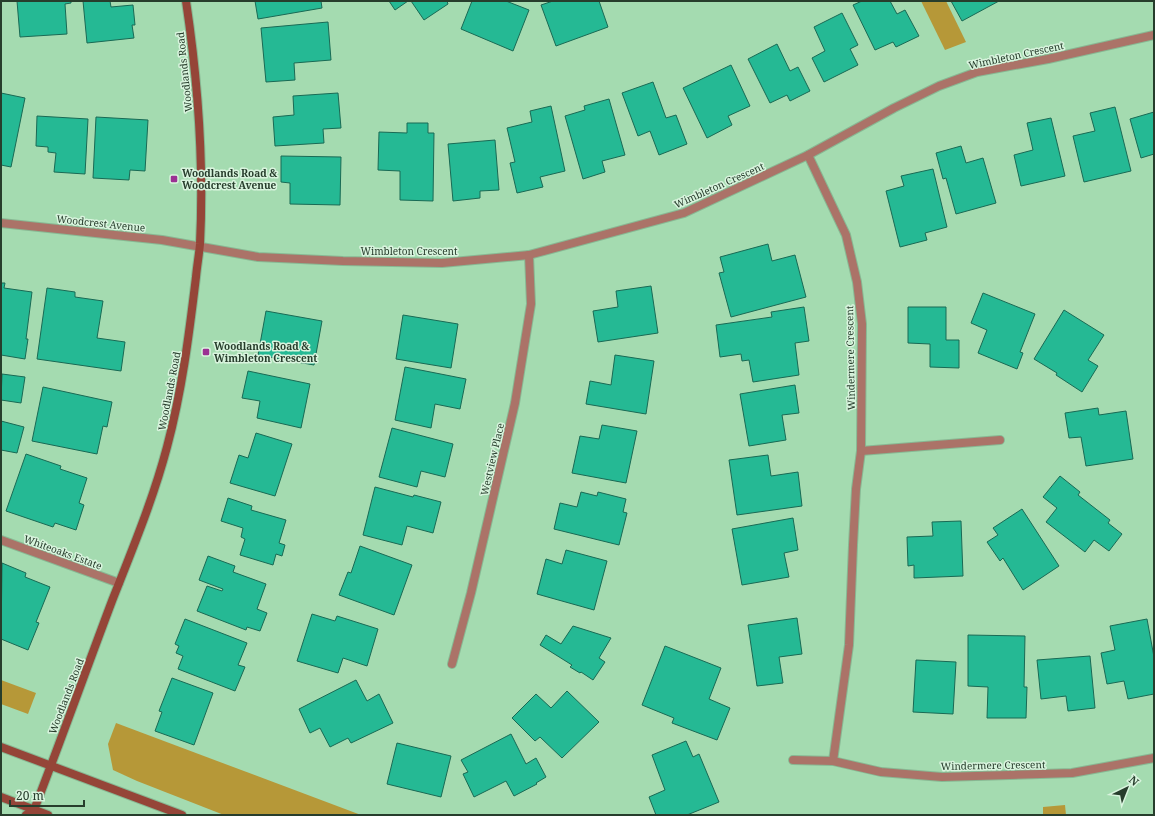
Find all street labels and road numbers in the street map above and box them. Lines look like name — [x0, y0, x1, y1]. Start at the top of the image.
street label: Woodlands Road — [173, 31, 195, 113]
street label: Wimbleton Crescent — [967, 38, 1065, 72]
street label: Wimbleton Crescent — [672, 159, 767, 211]
street label: Woodcrest Avenue — [56, 211, 146, 235]
street label: Wimbleton Crescent — [361, 244, 458, 258]
street label: Windermere Crescent — [842, 305, 858, 410]
street label: Woodlands Road — [154, 350, 184, 432]
street label: Westview Place — [477, 421, 507, 497]
street label: Whiteoaks Estate — [22, 531, 104, 573]
street label: Woodlands Road — [45, 656, 87, 736]
street label: Windermere Crescent — [941, 757, 1046, 773]

